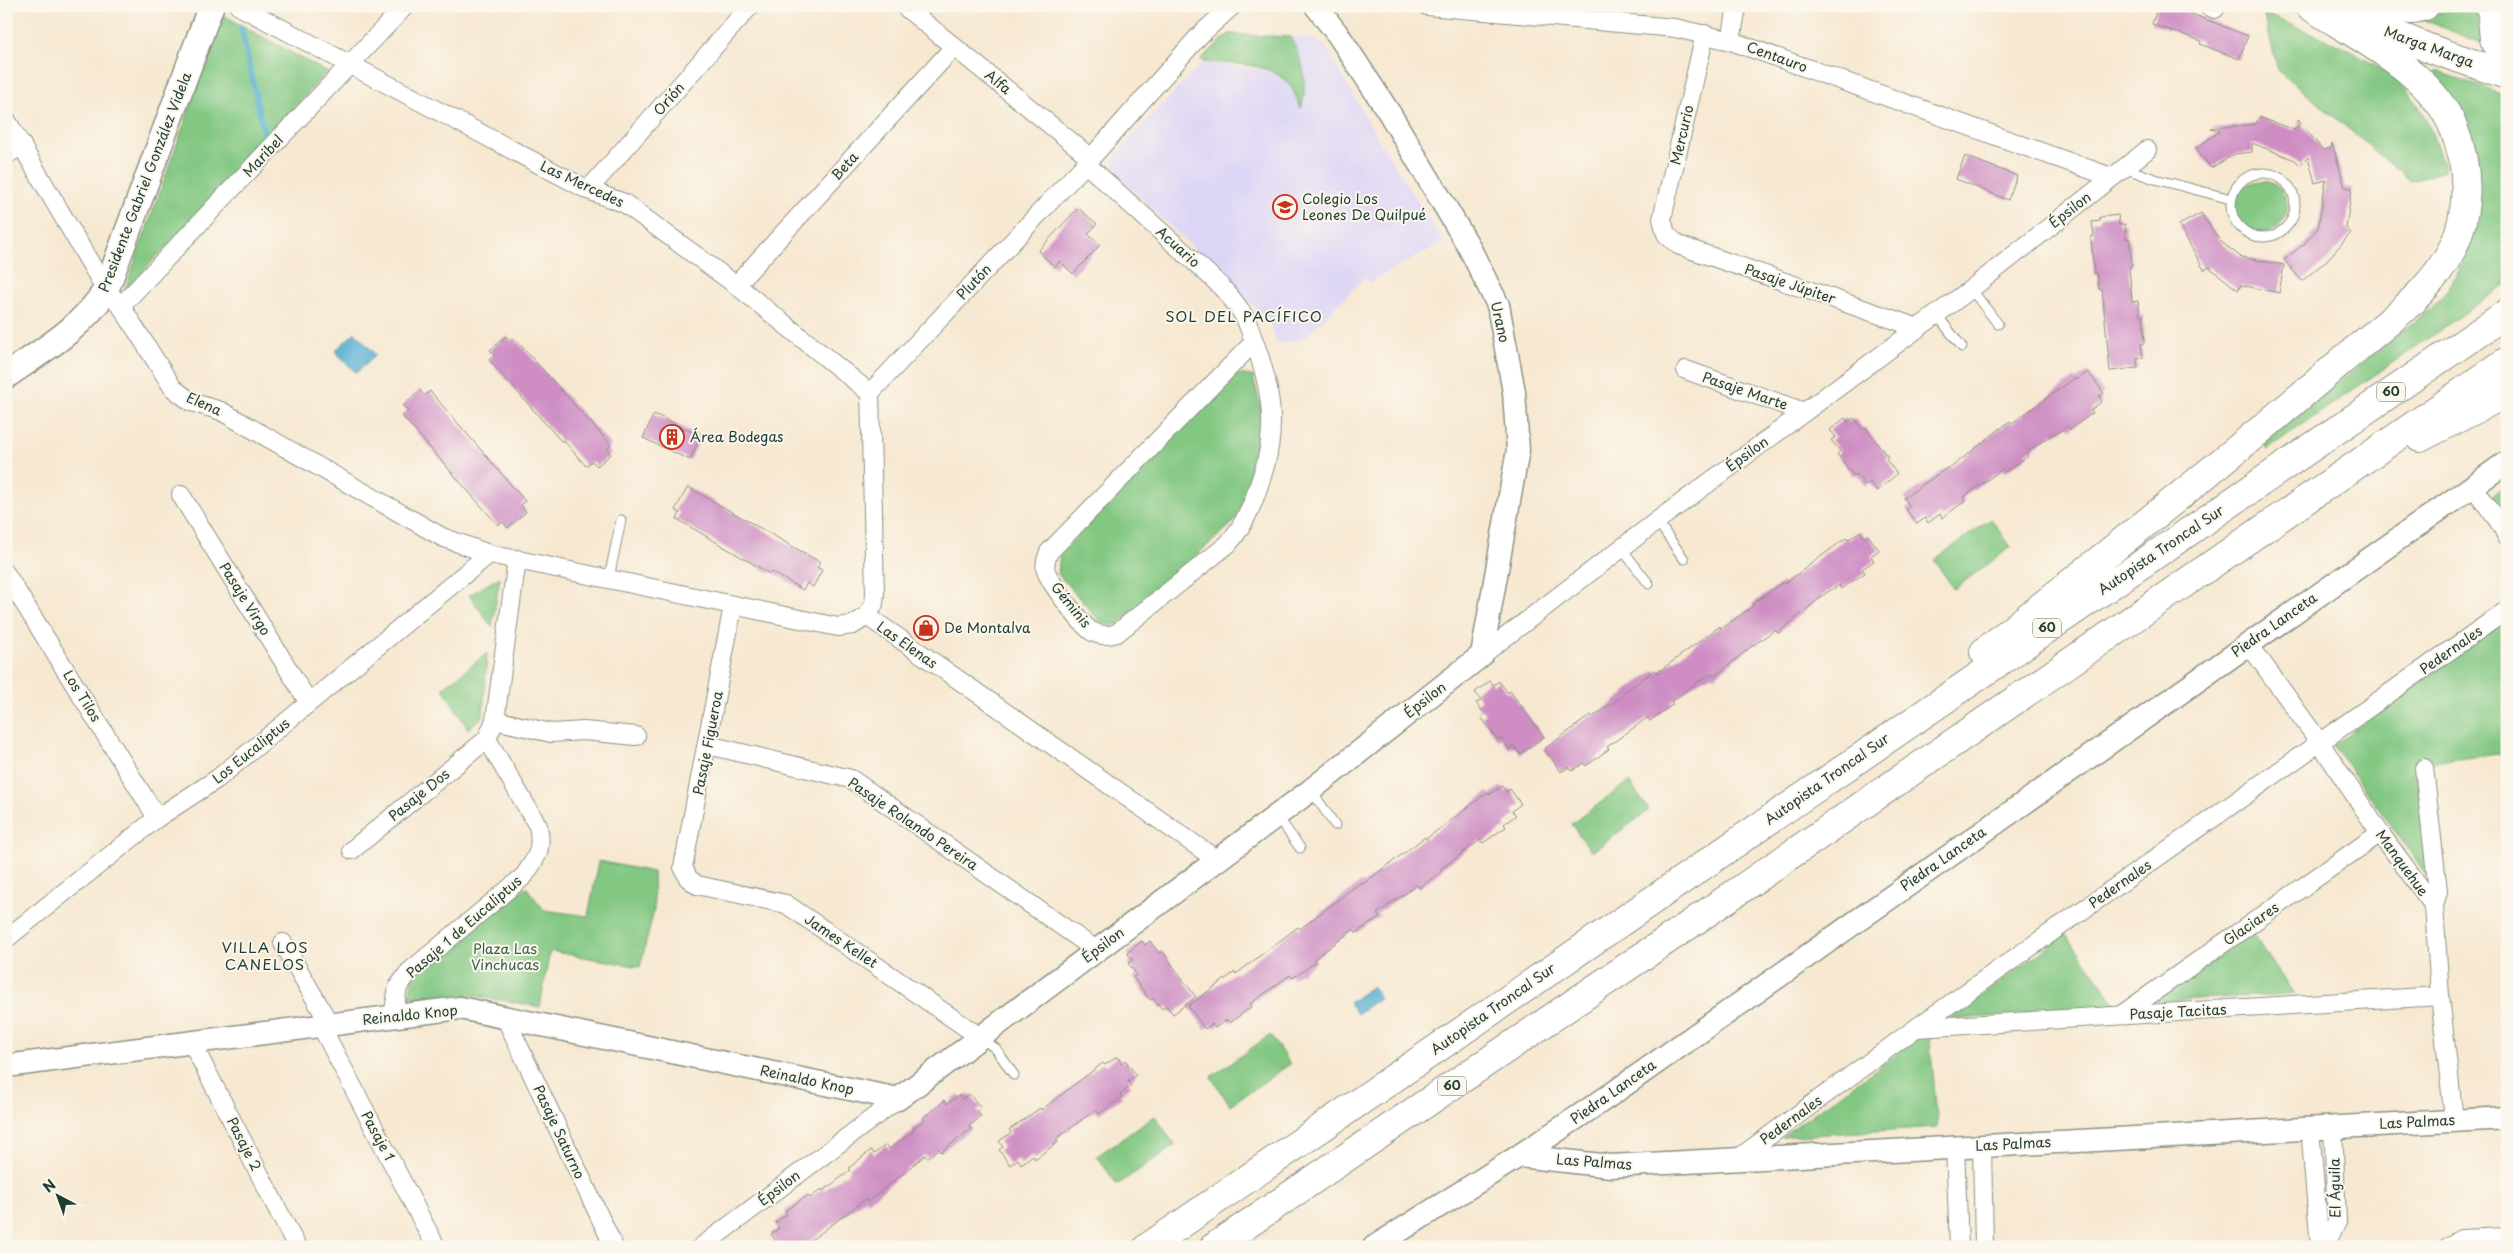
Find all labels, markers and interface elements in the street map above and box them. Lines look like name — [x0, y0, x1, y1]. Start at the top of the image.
street label: Marga Marga — [2381, 21, 2477, 73]
street label: Centauro — [1744, 36, 1811, 77]
street label: Alfa — [980, 64, 1016, 99]
street label: Presidente Gabriel González Videla — [93, 68, 197, 295]
street label: Orión — [648, 77, 689, 120]
street label: Mercurio — [1664, 103, 1699, 167]
street label: Maribel — [238, 130, 288, 182]
street label: Beta — [826, 147, 863, 185]
street label: Las Mercedes — [537, 155, 628, 212]
street label: Épsilon — [2044, 186, 2095, 233]
place label: Colegio Los Leones De Quilpué — [1302, 188, 1427, 225]
school or university icon: Colegio Los Leones De Quilpué — [1272, 194, 1298, 220]
street label: Acuario — [1152, 221, 1205, 272]
street label: Pasaje Júpiter — [1742, 258, 1839, 309]
street label: Plutón — [951, 259, 996, 304]
street label: Urano — [1486, 299, 1515, 345]
district label: SOL DEL PACÍFICO — [1165, 304, 1323, 327]
street label: Pasaje Marte — [1699, 366, 1791, 415]
road number: 60 — [2377, 382, 2405, 402]
street label: Elena — [183, 387, 225, 421]
building icon: Área Bodegas — [659, 424, 685, 450]
place label: Área Bodegas — [690, 426, 783, 447]
street label: Épsilon — [1721, 431, 1772, 476]
street label: Autopista Troncal Sur — [2094, 499, 2228, 600]
street label: Pasaje Virgo — [215, 558, 276, 639]
street label: Géminis — [1046, 577, 1096, 632]
street label: Piedra Lanceta — [2227, 587, 2321, 662]
shop icon: De Montalva — [913, 615, 939, 641]
street label: Las Elenas — [873, 616, 942, 673]
place label: De Montalva — [944, 617, 1031, 638]
road number: 60 — [2033, 618, 2061, 638]
street label: Pedernales — [2415, 620, 2486, 679]
street label: Los Tilos — [58, 666, 107, 726]
street label: Épsilon — [1399, 676, 1450, 723]
street label: Pasaje Figueroa — [687, 689, 728, 797]
street label: Los Eucaliptus — [207, 713, 294, 788]
street label: Autopista Troncal Sur — [1760, 727, 1894, 830]
street label: Pasaje Dos — [384, 763, 454, 826]
street label: Pasaje Rolando Pereira — [844, 772, 983, 875]
street label: Piedra Lanceta — [1896, 821, 1990, 896]
street label: Manquehue — [2371, 825, 2434, 900]
street label: Pedernales — [2084, 854, 2155, 913]
street label: Pasaje 1 de Eucaliptus — [401, 871, 526, 983]
street label: Glaciares — [2219, 897, 2283, 950]
street label: James Kellet — [800, 908, 882, 973]
street label: Épsilon — [1077, 922, 1128, 968]
district label: VILLA LOS CANELOS — [221, 935, 309, 975]
park label: Plaza Las Vinchucas — [471, 938, 539, 975]
street label: Autopista Troncal Sur — [1426, 957, 1560, 1060]
street label: Pasaje Tacitas — [2129, 998, 2227, 1025]
street label: Reinaldo Knop — [361, 999, 459, 1030]
street label: Piedra Lanceta — [1566, 1054, 1660, 1129]
street label: Reinaldo Knop — [758, 1059, 856, 1100]
road number: 60 — [1438, 1076, 1466, 1096]
street label: Pasaje Saturno — [528, 1081, 591, 1182]
street label: Pedernales — [1755, 1090, 1826, 1149]
street label: Pasaje 1 — [357, 1107, 400, 1164]
street label: Las Palmas — [2379, 1109, 2455, 1134]
street label: Pasaje 2 — [222, 1113, 267, 1174]
street label: Las Palmas — [1975, 1131, 2051, 1156]
street label: Las Palmas — [1555, 1148, 1633, 1175]
street label: El Águila — [2323, 1158, 2346, 1218]
street label: Épsilon — [753, 1165, 804, 1211]
north arrow — [32, 1170, 82, 1220]
text: N — [38, 1174, 60, 1197]

